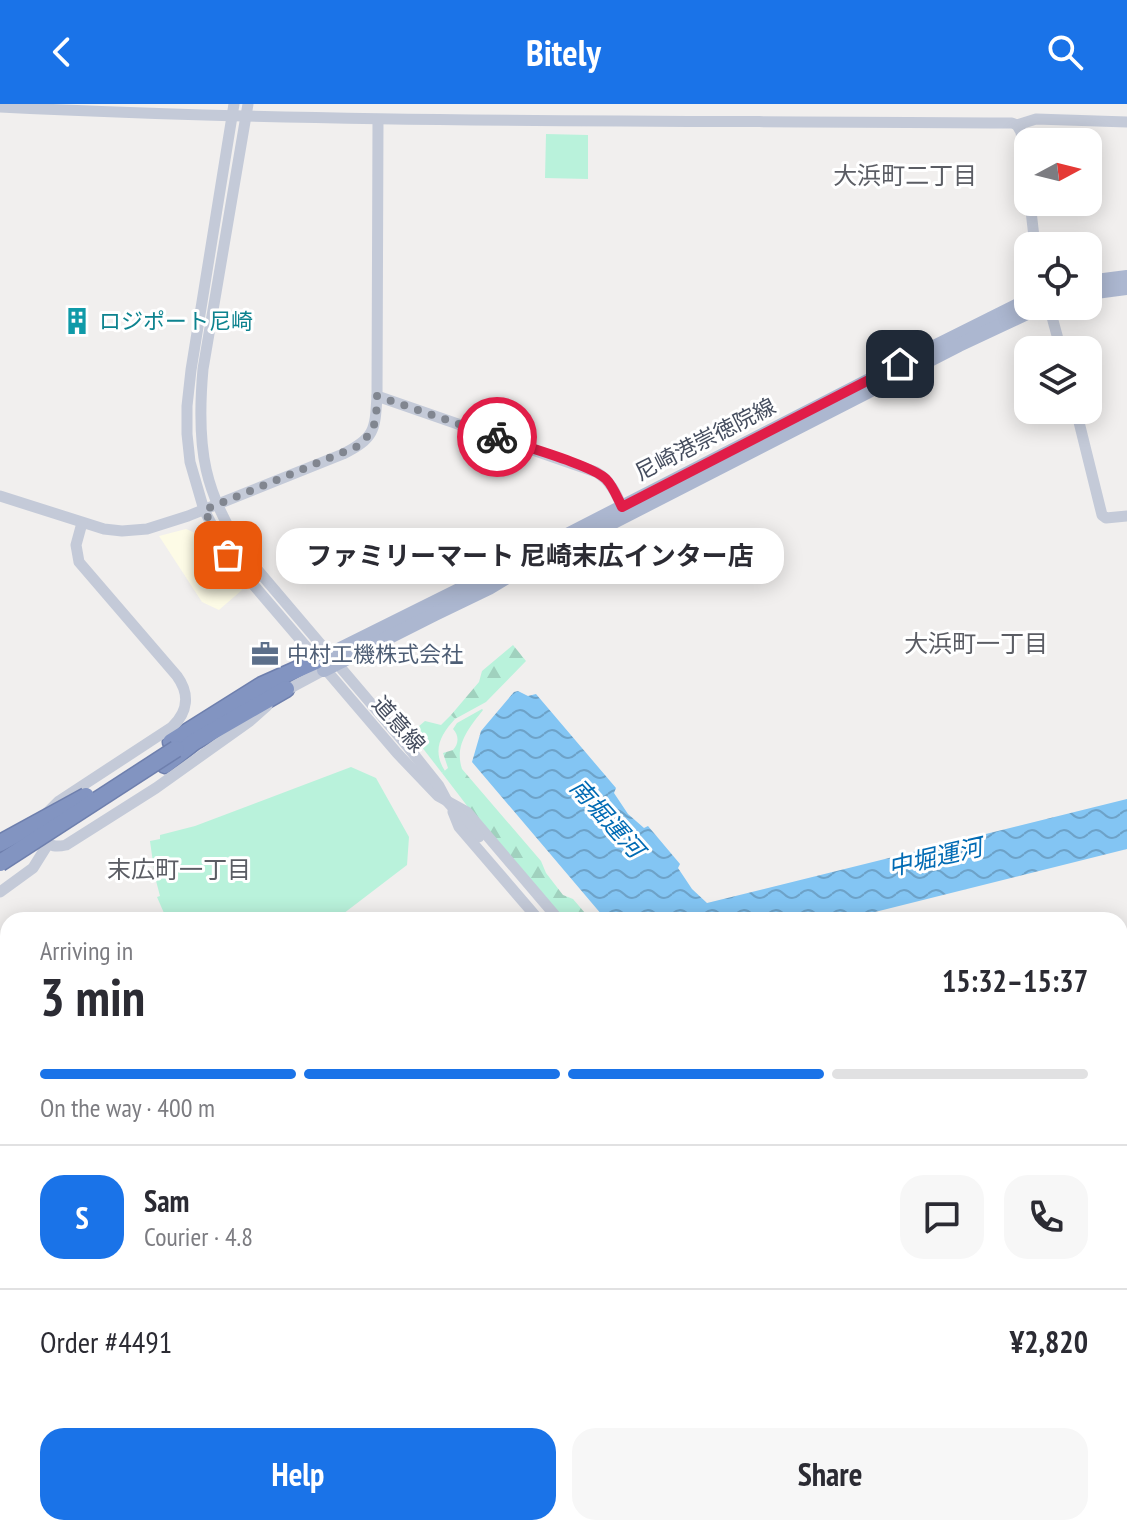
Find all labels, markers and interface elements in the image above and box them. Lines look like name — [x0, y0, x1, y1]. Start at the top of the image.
text: Bitely — [526, 29, 601, 76]
icon: back — [40, 30, 84, 74]
icon: search — [1043, 30, 1087, 74]
north arrow — [1014, 128, 1102, 216]
map controls — [1014, 128, 1102, 424]
district label: 大浜町二丁目 — [833, 160, 977, 191]
button: locate — [1014, 232, 1102, 320]
building icon: ロジポート尼崎 — [62, 306, 92, 336]
place label: ロジポート尼崎 — [99, 307, 253, 335]
pin — [866, 330, 934, 398]
button: layers — [1014, 336, 1102, 424]
icon: home — [878, 342, 922, 386]
street label: 尼崎港崇徳院線 — [630, 392, 780, 486]
courier — [457, 397, 537, 477]
icon: bike — [475, 415, 519, 459]
pin — [194, 521, 262, 589]
callout: ファミリーマート 尼崎末広インター店 — [276, 527, 784, 583]
icon: bag — [206, 533, 250, 577]
text: ファミリーマート 尼崎末広インター店 — [306, 539, 754, 572]
district label: 大浜町一丁目 — [904, 628, 1048, 659]
office icon: 中村工機株式会社 — [250, 639, 280, 669]
place label: 中村工機株式会社 — [287, 640, 463, 668]
street label: 道意線 — [367, 690, 431, 758]
water label: 南堀運河 — [563, 772, 653, 867]
water label: 中堀運河 — [885, 830, 989, 883]
district label: 末広町一丁目 — [107, 854, 251, 885]
text: Arriving in — [40, 934, 133, 967]
text: 15:32–15:37 — [942, 961, 1088, 1000]
text: 3 min — [40, 963, 145, 1030]
text: On the way · 400 m — [40, 1091, 215, 1124]
button: chat — [900, 1175, 984, 1259]
button: phone — [1004, 1175, 1088, 1259]
text: Sam — [144, 1181, 189, 1220]
text: S — [75, 1198, 89, 1237]
text: Courier · 4.8 — [144, 1220, 253, 1253]
text: Order #4491 — [40, 1322, 172, 1361]
text: ¥2,820 — [1010, 1322, 1088, 1361]
button: Help — [40, 1428, 556, 1520]
button: Share — [572, 1428, 1088, 1520]

